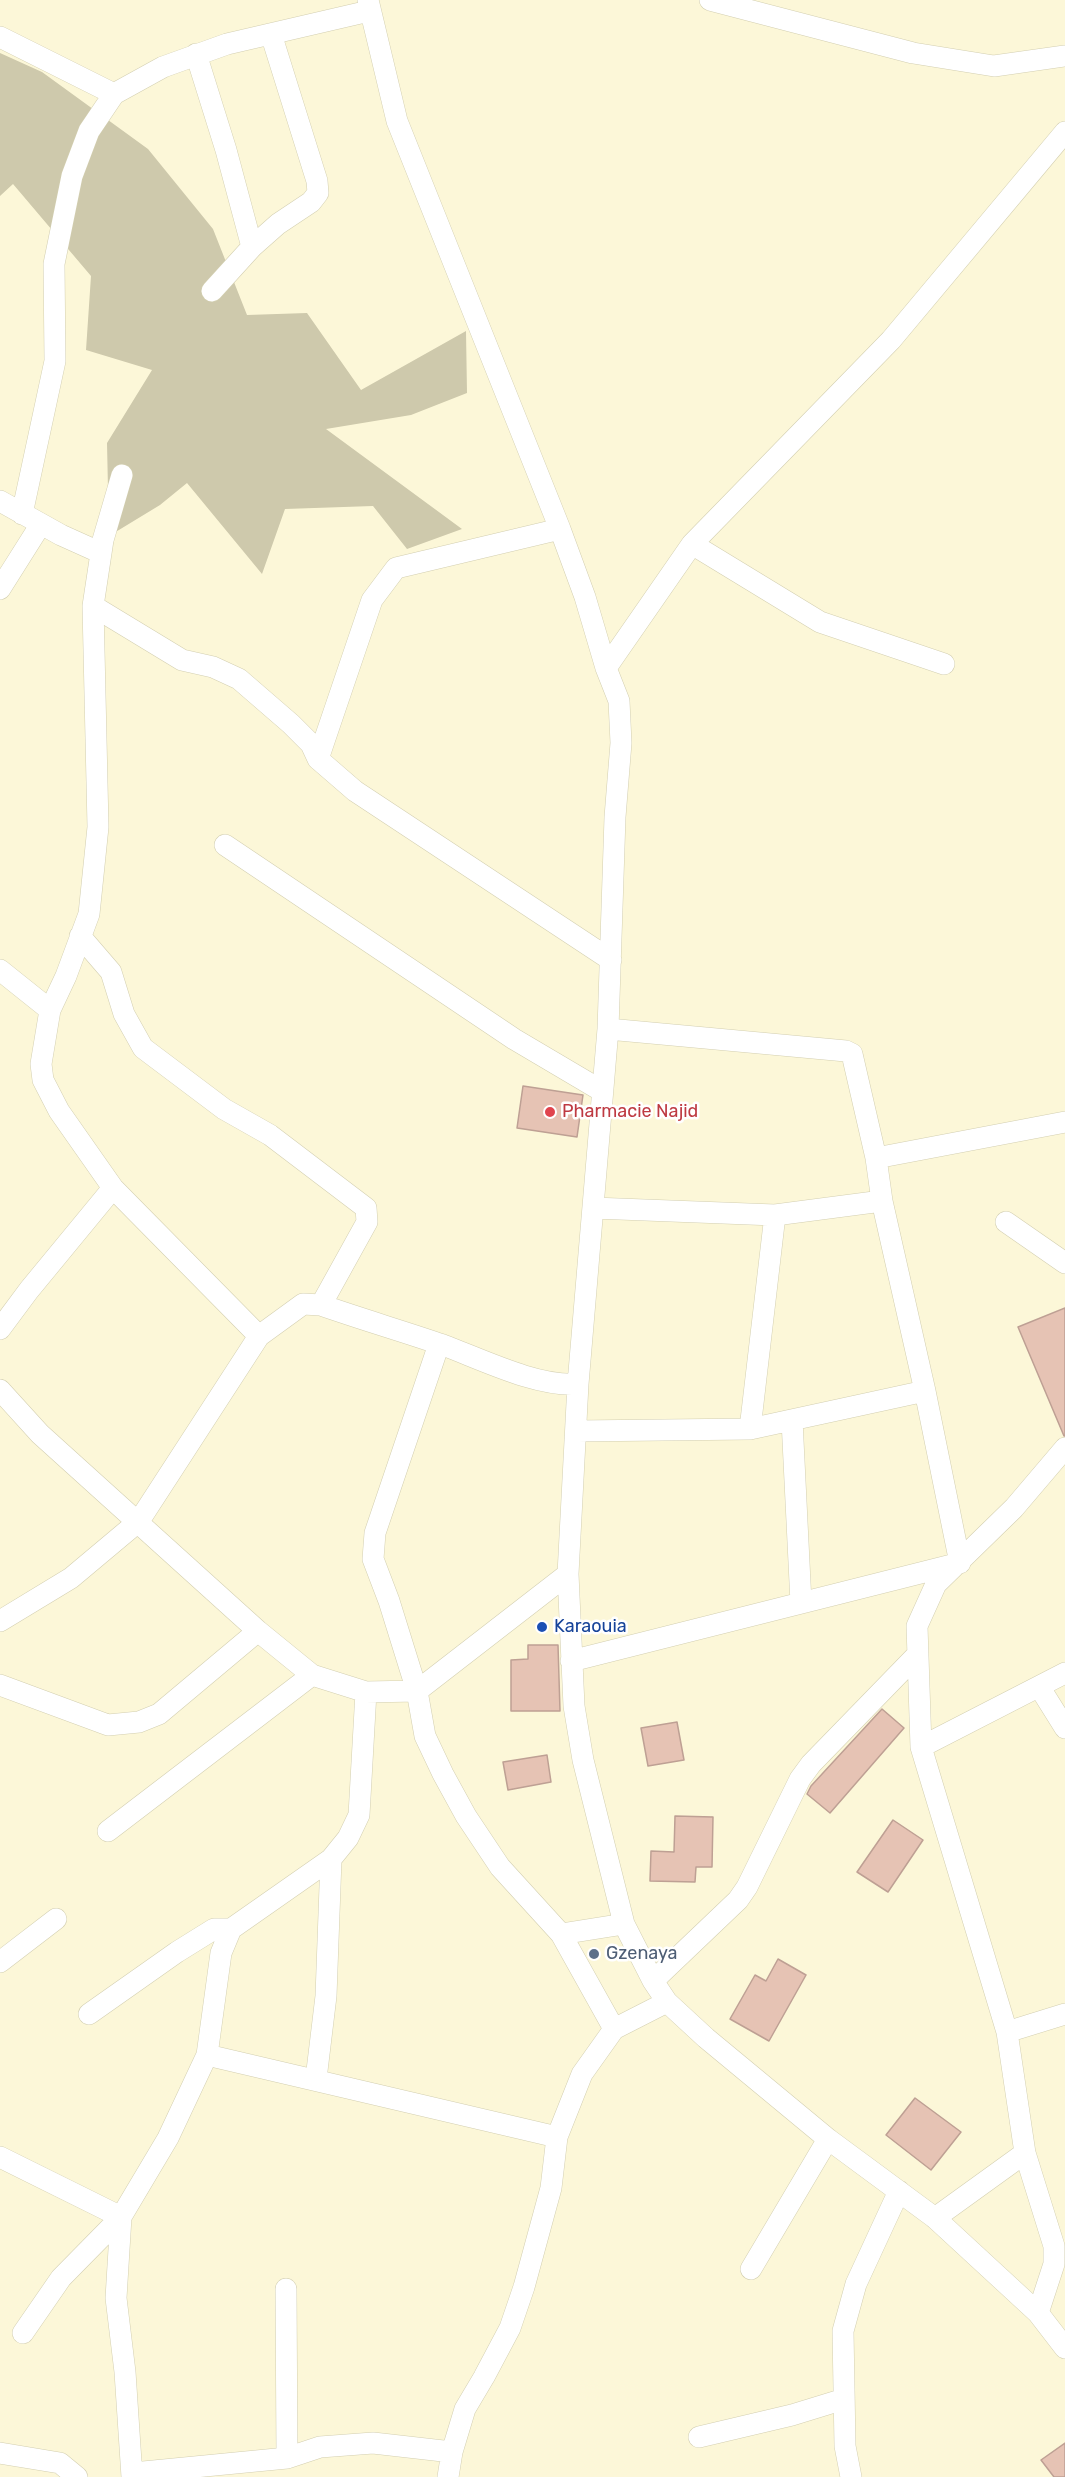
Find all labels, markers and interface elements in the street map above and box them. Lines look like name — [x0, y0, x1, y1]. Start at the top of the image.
place label: Pharmacie Najid — [562, 1101, 698, 1123]
marker: Pharmacie Najid — [543, 1105, 557, 1119]
place label: Karaouia — [554, 1616, 627, 1638]
marker: Karaouia — [535, 1620, 549, 1634]
place label: Gzenaya — [606, 1943, 678, 1965]
marker: Gzenaya — [587, 1947, 601, 1961]

